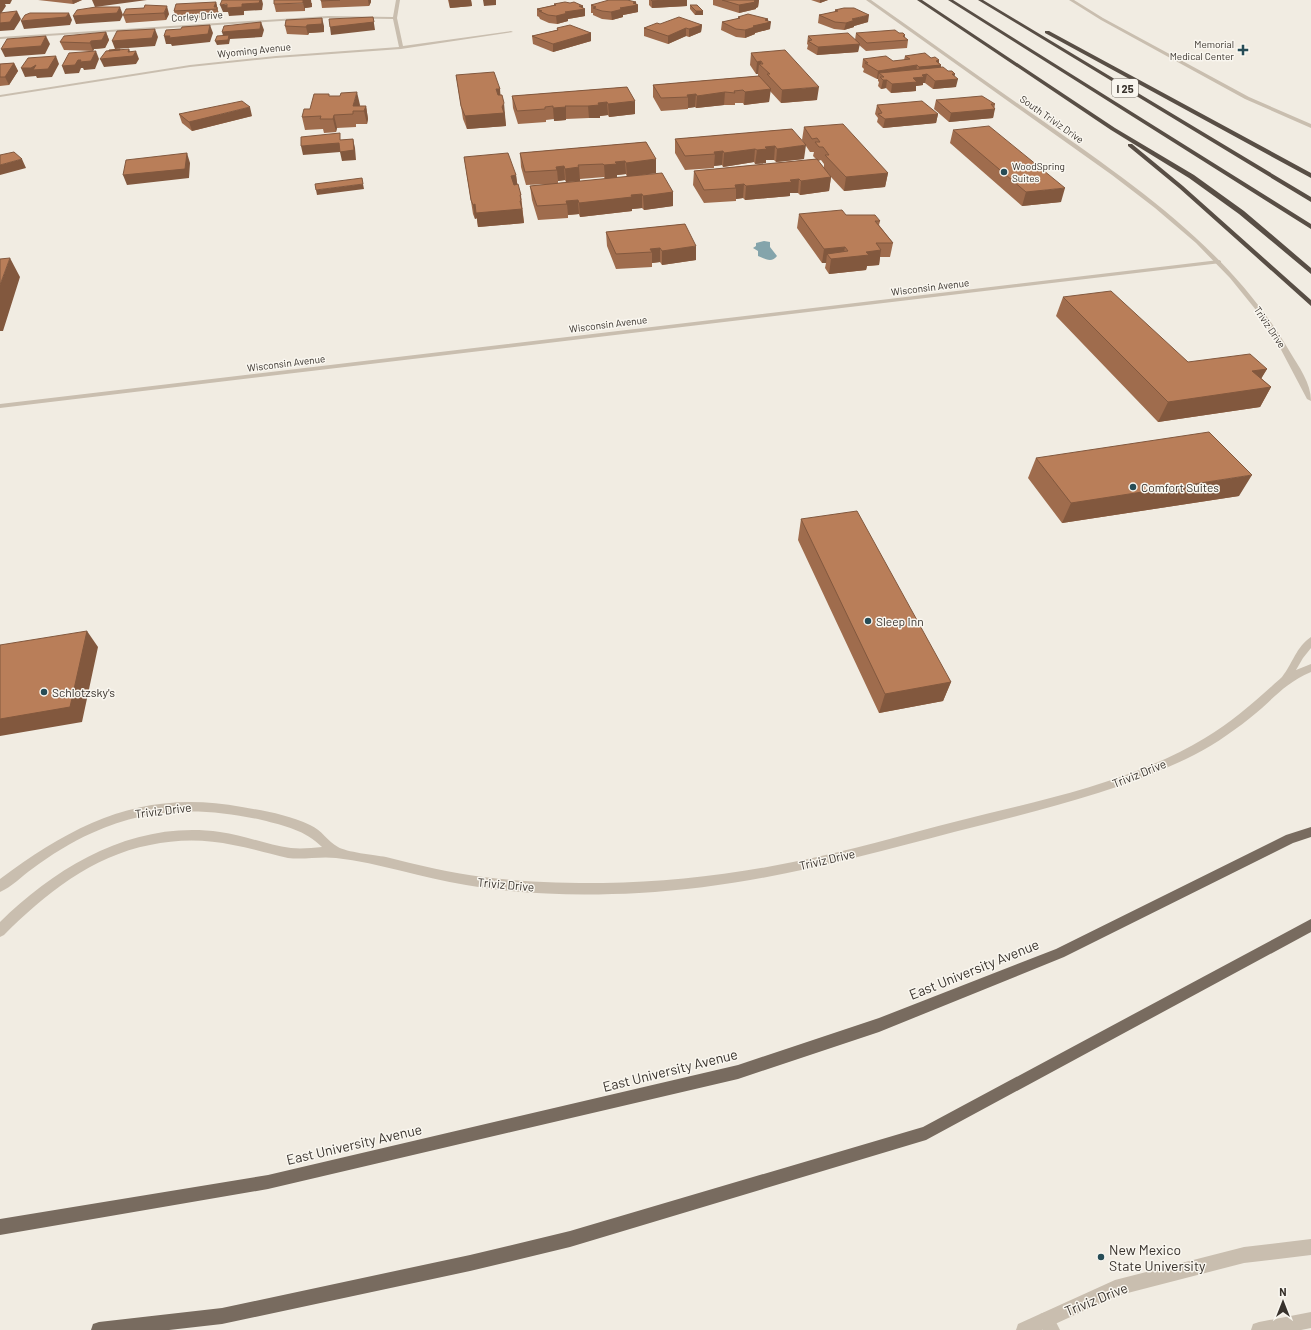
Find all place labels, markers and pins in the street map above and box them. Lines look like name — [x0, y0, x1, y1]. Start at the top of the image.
place label: Memorial Medical Center — [1170, 38, 1234, 62]
marker: Memorial Medical Center — [1237, 44, 1249, 56]
place label: WoodSpring Suites — [1012, 160, 1065, 184]
marker: WoodSpring Suites — [999, 167, 1009, 177]
place label: Comfort Suites — [1141, 480, 1219, 494]
marker: Comfort Suites — [1128, 482, 1138, 492]
place label: Sleep Inn — [876, 614, 924, 628]
marker: Sleep Inn — [863, 616, 873, 626]
place label: Schlotzsky's — [52, 685, 115, 699]
marker: Schlotzsky's — [39, 687, 49, 697]
place label: New Mexico State University — [1109, 1241, 1206, 1274]
marker: New Mexico State University — [1096, 1252, 1106, 1262]

